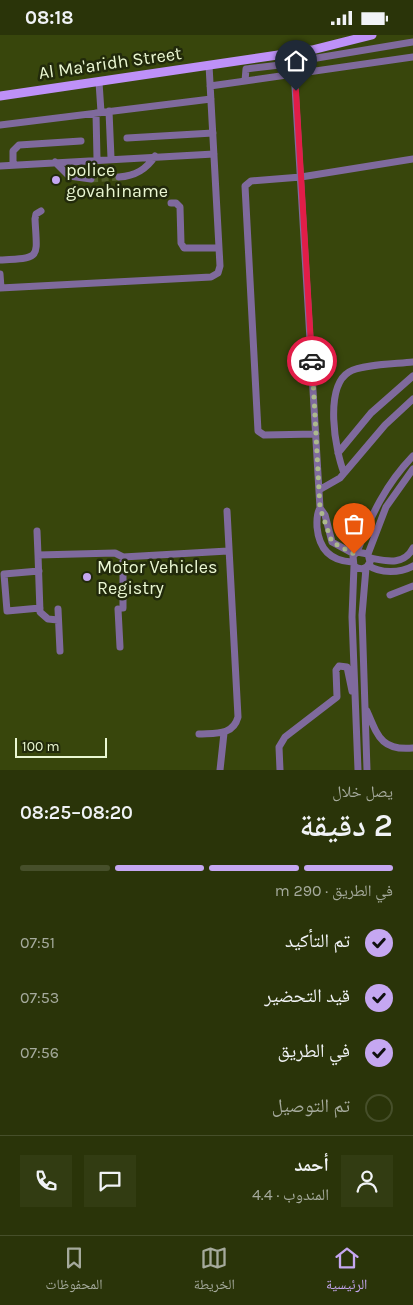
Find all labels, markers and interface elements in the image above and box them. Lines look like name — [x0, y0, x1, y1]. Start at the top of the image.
text: 08:18 — [25, 7, 73, 29]
pin — [275, 40, 317, 91]
street label: Al Ma'aridh Street — [37, 42, 183, 84]
icon: home — [282, 47, 310, 75]
place label: police govahiname — [66, 159, 168, 202]
marker: police govahiname — [50, 174, 62, 186]
courier — [287, 336, 337, 386]
icon: car — [298, 347, 326, 375]
pin — [333, 503, 375, 554]
icon: bag — [340, 510, 368, 538]
place label: Motor Vehicles Registry — [97, 556, 218, 599]
marker: Motor Vehicles Registry — [81, 571, 93, 583]
scale bar — [15, 735, 108, 758]
text: 100 m — [22, 738, 60, 755]
text: يصل خلال — [332, 782, 393, 801]
text: 08:20–08:25 — [20, 802, 133, 824]
text: 2 دقيقة — [299, 807, 393, 844]
text: في الطريق · 290 m — [275, 881, 393, 900]
icon: check — [365, 929, 393, 957]
text: تم التأكيد — [285, 930, 350, 952]
text: 07:51 — [20, 933, 55, 952]
icon: check — [365, 984, 393, 1012]
text: قيد التحضير — [264, 985, 350, 1007]
text: 07:53 — [20, 988, 59, 1007]
icon: check — [365, 1039, 393, 1067]
text: في الطريق — [278, 1040, 350, 1062]
text: 07:56 — [20, 1043, 59, 1062]
text: تم التوصيل — [272, 1095, 350, 1117]
text: أحمد — [294, 1154, 329, 1176]
button: phone — [20, 1155, 72, 1207]
button: chat — [84, 1155, 136, 1207]
button: person — [341, 1155, 393, 1207]
text: المندوب · 4.4 — [252, 1185, 329, 1204]
tab: المحفوظات — [46, 1244, 103, 1298]
tab: الخريطة — [194, 1244, 235, 1298]
tab: الرئيسية — [326, 1244, 367, 1298]

